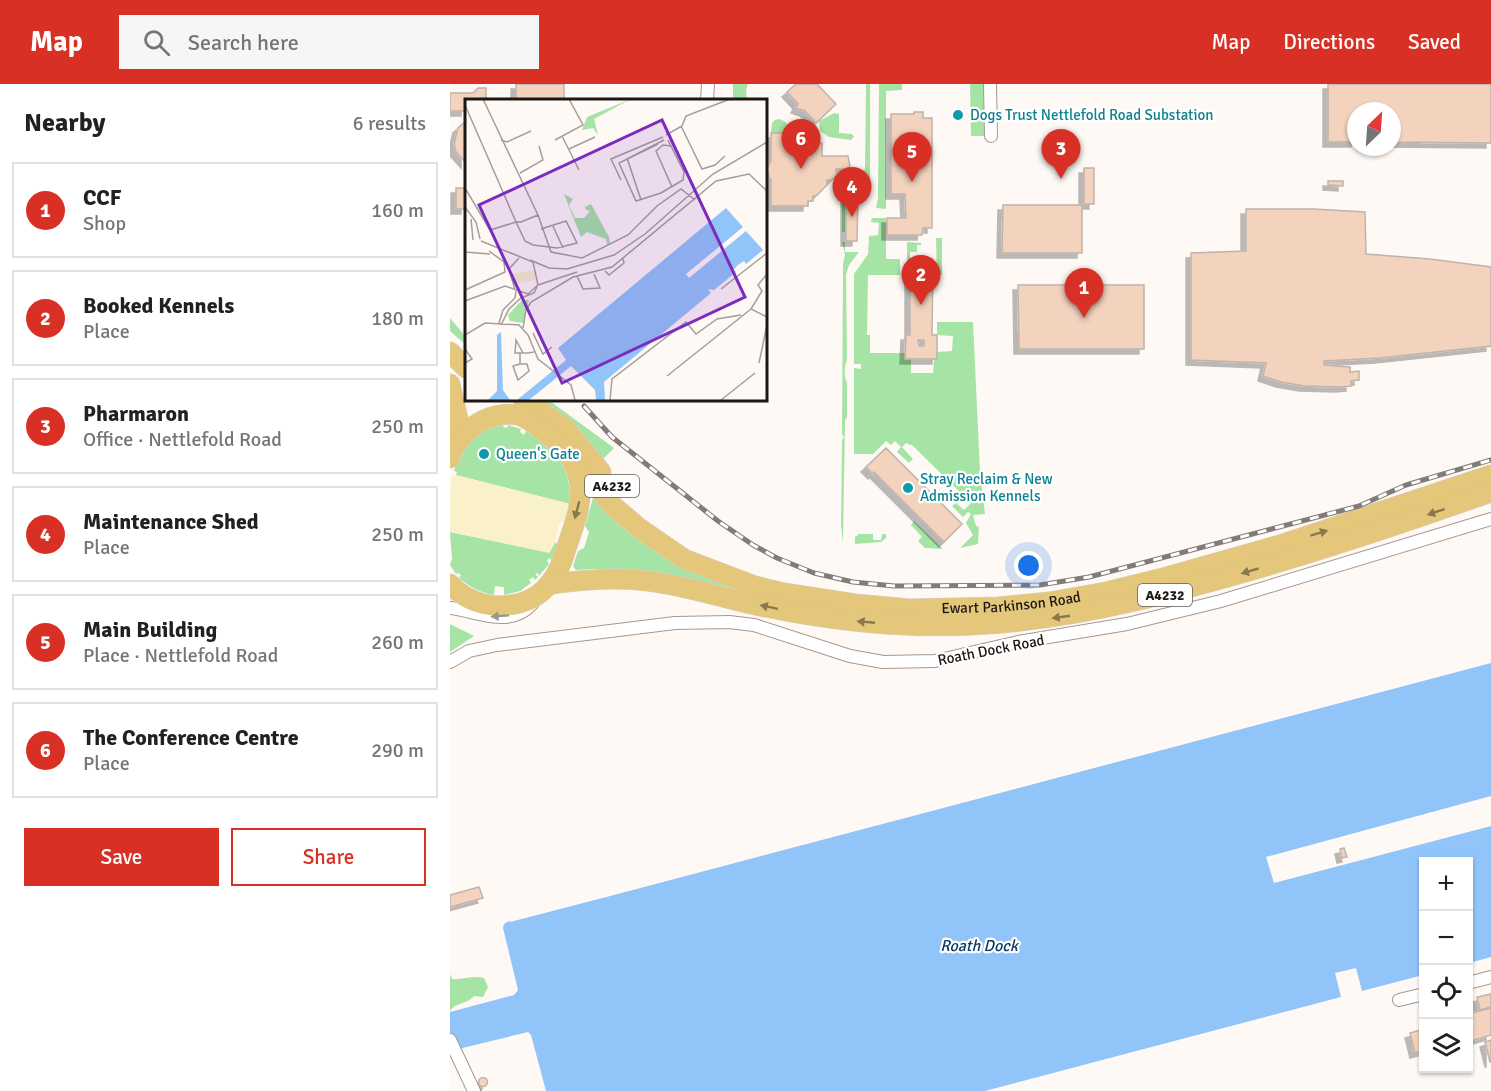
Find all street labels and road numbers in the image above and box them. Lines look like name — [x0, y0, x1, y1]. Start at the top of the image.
road number: A4232 — [585, 475, 639, 497]
road number: A4232 — [1138, 584, 1192, 606]
street label: Ewart Parkinson Road — [941, 588, 1082, 617]
street label: Roath Dock Road — [936, 631, 1046, 669]

